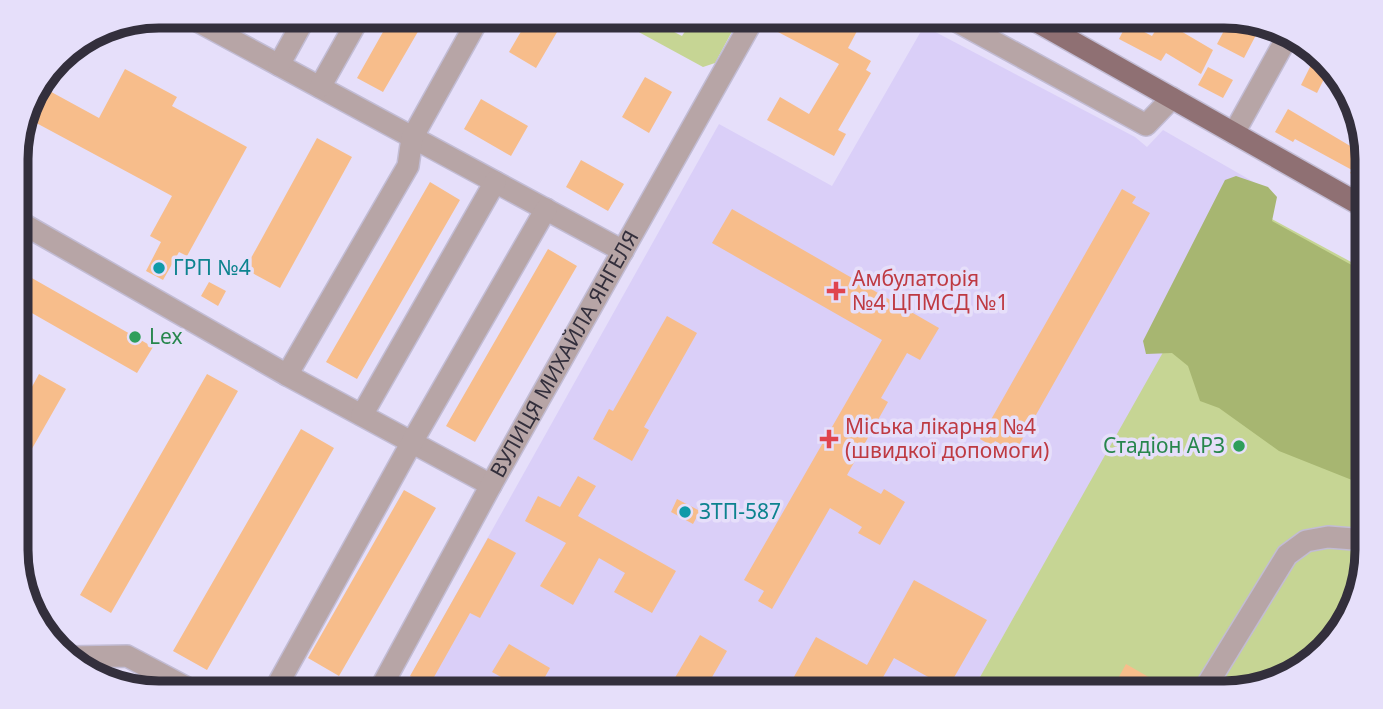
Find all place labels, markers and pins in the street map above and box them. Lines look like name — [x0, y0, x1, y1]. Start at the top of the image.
place label: ГРП №4 — [173, 253, 251, 281]
marker: ГРП №4 — [151, 260, 167, 276]
place label: Амбулаторія №4 ЦПМСД №1 — [852, 264, 1009, 316]
marker: Амбулаторія №4 ЦПМСД №1 — [826, 281, 846, 301]
place label: Lex — [149, 322, 183, 350]
marker: Lex — [127, 329, 143, 345]
place label: Міська лікарня №4 (швидкої допомоги) — [845, 412, 1049, 464]
marker: Міська лікарня №4 (швидкої допомоги) — [819, 429, 839, 449]
place label: Стадіон АРЗ — [1103, 431, 1225, 459]
marker: Стадіон АРЗ — [1231, 438, 1247, 454]
place label: ЗТП-587 — [699, 497, 781, 525]
marker: ЗТП-587 — [677, 504, 693, 520]

